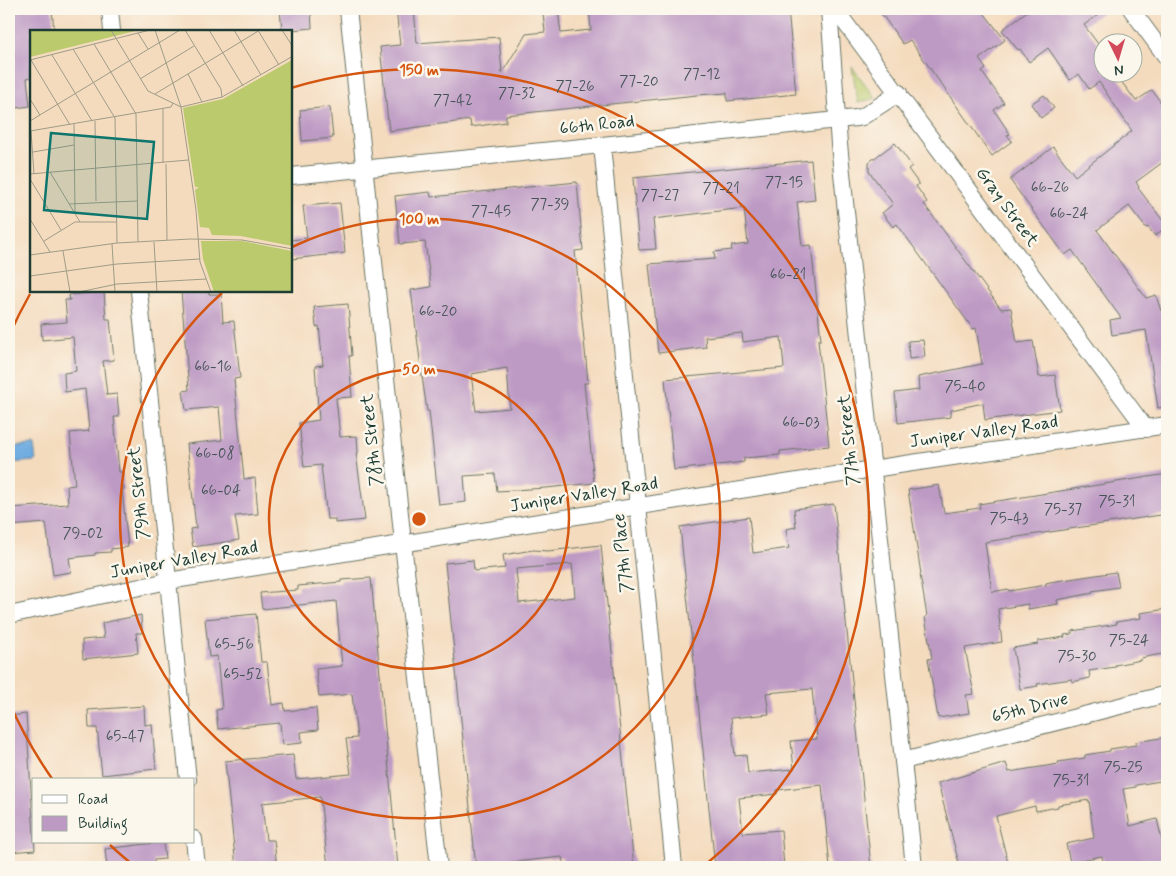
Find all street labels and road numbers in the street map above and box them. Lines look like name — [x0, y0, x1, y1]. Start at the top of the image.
street label: 66th Road — [558, 109, 636, 141]
street label: Gray Street — [970, 162, 1044, 252]
street label: 78th Street — [355, 392, 389, 487]
street label: 77th Street — [832, 393, 866, 487]
street label: Juniper Valley Road — [908, 410, 1060, 454]
street label: 79th Street — [122, 445, 156, 541]
street label: Juniper Valley Road — [508, 471, 660, 519]
street label: 77th Place — [607, 512, 639, 594]
street label: Juniper Valley Road — [108, 535, 260, 585]
street label: 65th Drive — [989, 687, 1071, 729]

